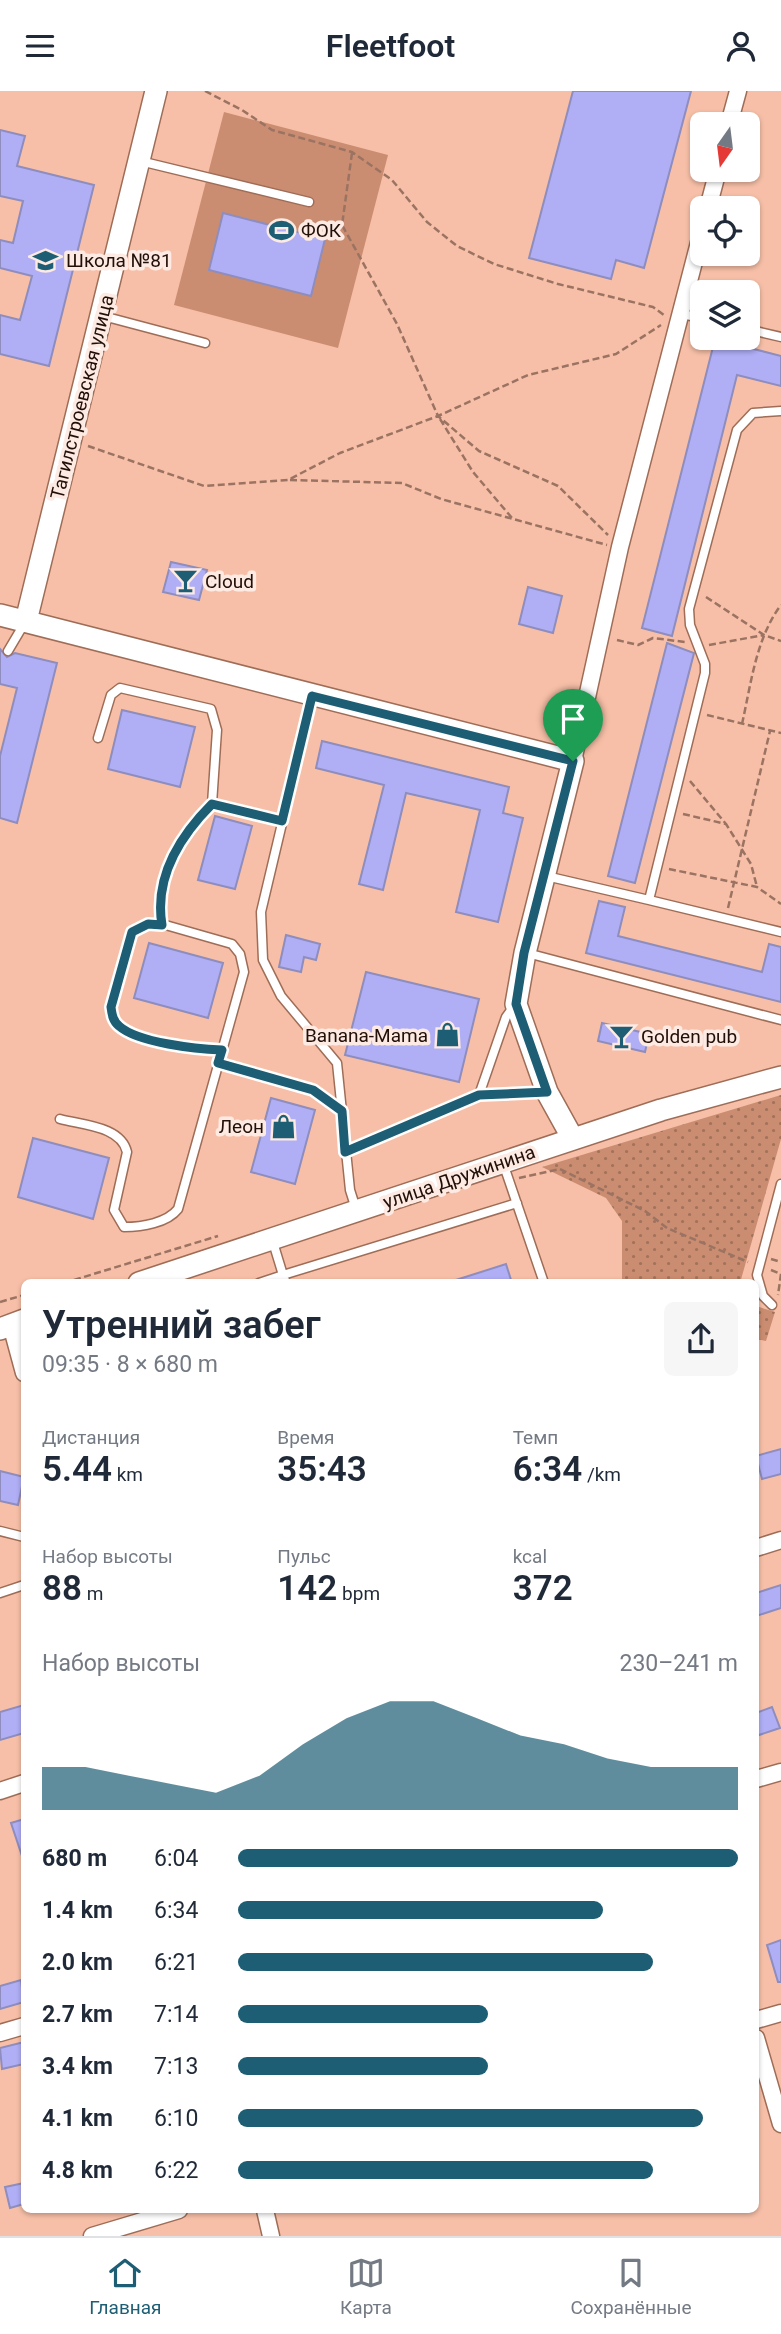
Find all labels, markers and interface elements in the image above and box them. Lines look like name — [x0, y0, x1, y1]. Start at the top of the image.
icon: menu — [21, 27, 59, 65]
text: Fleetfoot — [326, 27, 455, 65]
icon: person — [722, 27, 760, 65]
north arrow — [690, 112, 760, 182]
map controls — [690, 112, 760, 350]
button: locate — [690, 196, 760, 266]
sports icon: ФОК — [267, 216, 295, 244]
place label: ФОК — [301, 219, 342, 242]
school or university icon: Школа №81 — [32, 246, 60, 274]
place label: Школа №81 — [66, 249, 172, 272]
button: layers — [690, 280, 760, 350]
street label: Тагилстроевская улица — [45, 292, 119, 502]
bar icon: Cloud — [171, 567, 199, 595]
place label: Cloud — [205, 570, 254, 593]
pin — [543, 689, 603, 761]
icon: arrive — [554, 700, 592, 738]
shop icon: Banana-Mama — [434, 1021, 462, 1049]
bar icon: Golden pub — [607, 1022, 635, 1050]
place label: Banana-Mama — [305, 1024, 428, 1047]
place label: Golden pub — [641, 1025, 737, 1048]
shop icon: Леон — [270, 1112, 298, 1140]
place label: Леон — [219, 1115, 264, 1138]
street label: улица Дружинина — [380, 1140, 538, 1214]
button: share — [664, 1302, 738, 1376]
text: Утренний забег — [42, 1303, 321, 1347]
text: 09:35 · 8 × 680 m — [42, 1351, 218, 1378]
text: Дистанция — [42, 1426, 140, 1449]
text: Время — [277, 1426, 334, 1449]
text: Темп — [513, 1426, 558, 1449]
text: 5.44 — [42, 1449, 112, 1490]
text: 35:43 — [277, 1449, 367, 1490]
text: 6:34 — [513, 1449, 582, 1490]
text: km — [112, 1463, 143, 1486]
text: /km — [582, 1463, 621, 1486]
text: Набор высоты — [42, 1545, 173, 1568]
text: Пульс — [277, 1545, 331, 1568]
text: kcal — [513, 1545, 547, 1568]
text: 88 — [42, 1568, 82, 1609]
text: 142 — [277, 1568, 337, 1609]
text: 372 — [513, 1568, 573, 1609]
text: m — [82, 1582, 103, 1605]
text: bpm — [337, 1582, 380, 1605]
text: Набор высоты — [42, 1650, 200, 1677]
text: 230–241 m — [619, 1650, 738, 1677]
text: 680 m — [42, 1845, 107, 1872]
text: 6:04 — [154, 1845, 198, 1872]
text: 1.4 km — [42, 1897, 113, 1924]
text: 6:34 — [154, 1897, 198, 1924]
text: 2.0 km — [42, 1949, 113, 1976]
text: 6:21 — [154, 1949, 198, 1976]
text: 2.7 km — [42, 2001, 113, 2028]
text: 7:14 — [154, 2001, 198, 2028]
text: 3.4 km — [42, 2053, 113, 2080]
text: 7:13 — [154, 2053, 198, 2080]
text: 4.1 km — [42, 2105, 113, 2132]
text: 6:10 — [154, 2105, 198, 2132]
text: 4.8 km — [42, 2157, 113, 2184]
text: 6:22 — [154, 2157, 198, 2184]
tab: Главная — [89, 2254, 162, 2319]
tab: Карта — [340, 2254, 392, 2319]
tab: Сохранённые — [570, 2254, 692, 2319]

